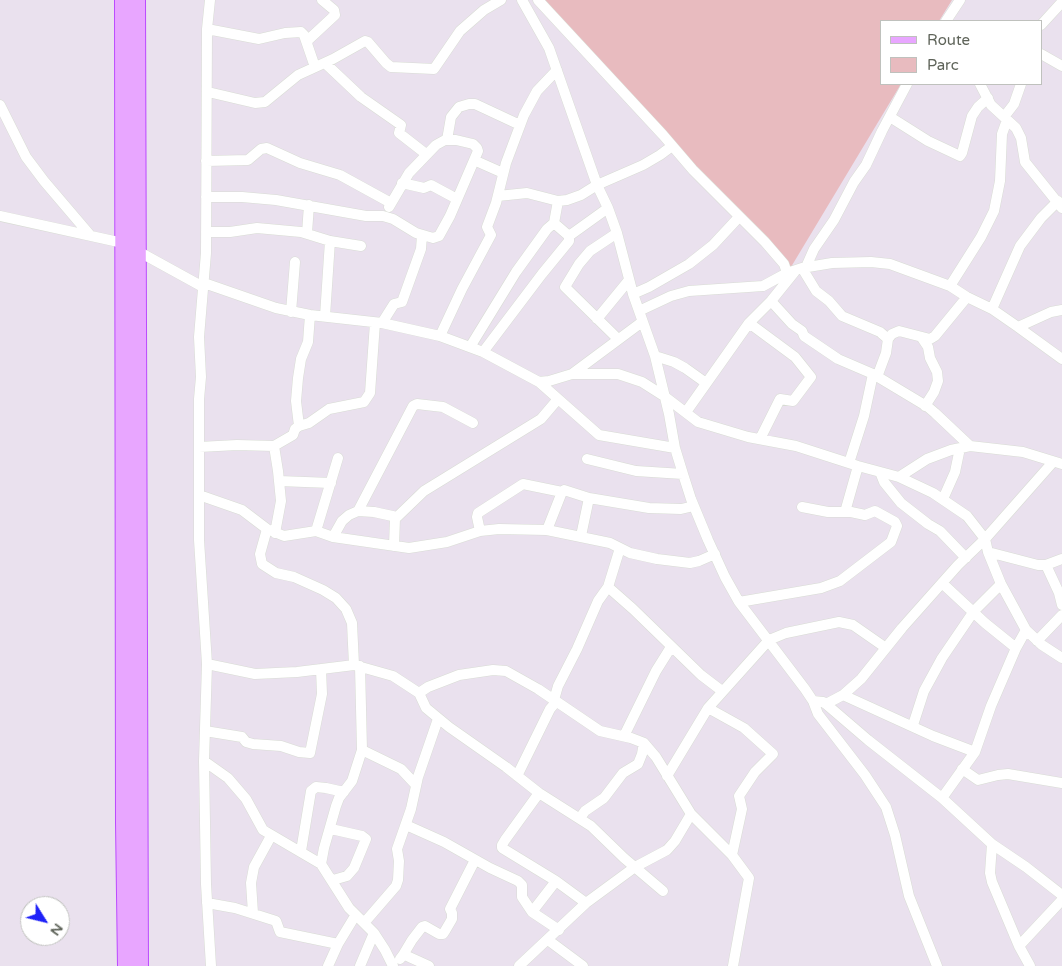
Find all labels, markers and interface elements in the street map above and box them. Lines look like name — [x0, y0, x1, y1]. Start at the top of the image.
legend — [880, 20, 1042, 85]
text: Route — [927, 31, 970, 49]
text: Parc — [927, 56, 959, 74]
north arrow — [20, 896, 70, 946]
text: N — [47, 920, 67, 939]

